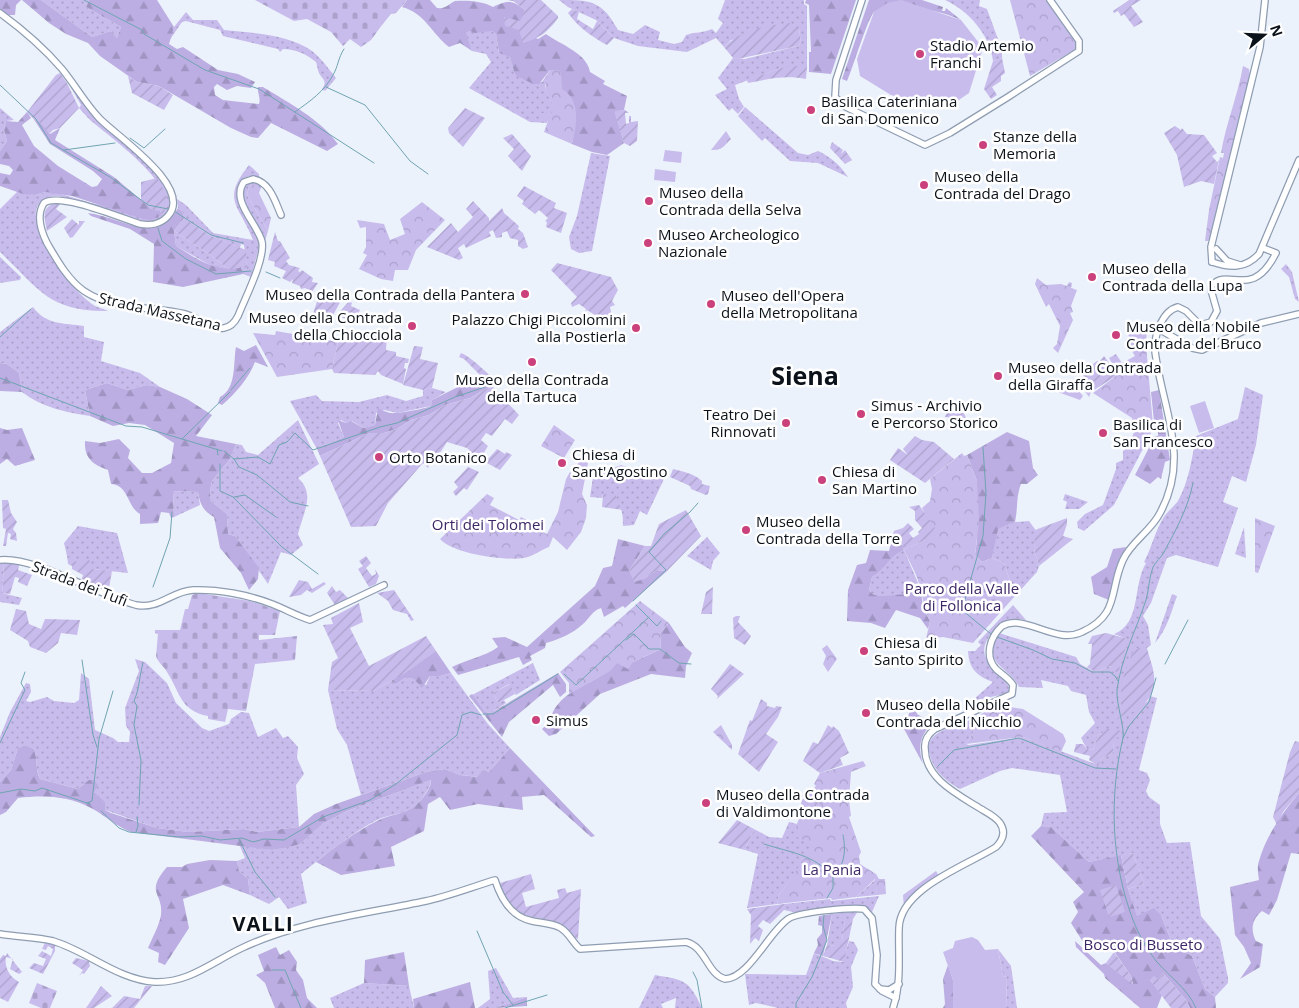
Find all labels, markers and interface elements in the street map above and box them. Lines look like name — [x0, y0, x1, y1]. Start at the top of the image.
north arrow — [1239, 10, 1289, 60]
text: N — [1266, 22, 1288, 39]
place label: Stadio Artemio Franchi — [930, 35, 1034, 72]
marker: Stadio Artemio Franchi — [914, 48, 926, 60]
place label: Basilica Cateriniana di San Domenico — [821, 91, 957, 128]
marker: Basilica Cateriniana di San Domenico — [805, 104, 817, 116]
place label: Stanze della Memoria — [993, 126, 1077, 163]
marker: Stanze della Memoria — [977, 139, 989, 151]
place label: Museo della Contrada del Drago — [934, 166, 1071, 203]
marker: Museo della Contrada del Drago — [918, 179, 930, 191]
place label: Museo della Contrada della Selva — [659, 182, 802, 219]
marker: Museo della Contrada della Selva — [643, 195, 655, 207]
place label: Museo Archeologico Nazionale — [658, 224, 800, 261]
marker: Museo Archeologico Nazionale — [642, 237, 654, 249]
place label: Museo della Contrada della Lupa — [1102, 258, 1243, 295]
marker: Museo della Contrada della Lupa — [1086, 271, 1098, 283]
place label: Museo della Contrada della Pantera — [265, 284, 515, 304]
place label: Museo dell'Opera della Metropolitana — [721, 285, 858, 322]
street label: Strada Massetana — [97, 287, 223, 335]
marker: Museo della Contrada della Pantera — [519, 288, 531, 300]
marker: Museo dell'Opera della Metropolitana — [705, 298, 717, 310]
place label: Museo della Contrada della Chiocciola — [248, 307, 402, 344]
place label: Palazzo Chigi Piccolomini alla Postierla — [452, 309, 626, 346]
place label: Museo della Nobile Contrada del Bruco — [1126, 316, 1261, 353]
marker: Museo della Contrada della Chiocciola — [406, 320, 418, 332]
marker: Palazzo Chigi Piccolomini alla Postierla — [630, 322, 642, 334]
marker: Museo della Nobile Contrada del Bruco — [1110, 329, 1122, 341]
marker: Museo della Contrada della Tartuca — [526, 356, 538, 368]
place label: Museo della Contrada della Giraffa — [1008, 357, 1162, 394]
district label: Siena — [771, 358, 839, 392]
place label: Museo della Contrada della Tartuca — [455, 369, 609, 406]
marker: Museo della Contrada della Giraffa — [992, 370, 1004, 382]
place label: Simus - Archivio e Percorso Storico — [871, 395, 998, 432]
place label: Teatro Dei Rinnovati — [703, 404, 776, 441]
marker: Simus - Archivio e Percorso Storico — [855, 408, 867, 420]
place label: Basilica di San Francesco — [1113, 414, 1213, 451]
marker: Teatro Dei Rinnovati — [780, 417, 792, 429]
marker: Basilica di San Francesco — [1097, 427, 1109, 439]
place label: Chiesa di Sant'Agostino — [572, 444, 668, 481]
place label: Orto Botanico — [389, 447, 487, 467]
marker: Orto Botanico — [373, 451, 385, 463]
marker: Chiesa di Sant'Agostino — [556, 457, 568, 469]
place label: Chiesa di San Martino — [832, 461, 917, 498]
marker: Chiesa di San Martino — [816, 474, 828, 486]
place label: Museo della Contrada della Torre — [756, 511, 900, 548]
park label: Orti dei Tolomei — [432, 514, 544, 534]
marker: Museo della Contrada della Torre — [740, 524, 752, 536]
street label: Strada dei Tufi — [29, 556, 131, 610]
park label: Parco della Valle di Follonica — [905, 578, 1019, 615]
place label: Chiesa di Santo Spirito — [874, 632, 964, 669]
marker: Chiesa di Santo Spirito — [858, 645, 870, 657]
place label: Museo della Nobile Contrada del Nicchio — [876, 694, 1022, 731]
marker: Museo della Nobile Contrada del Nicchio — [860, 707, 872, 719]
place label: Simus — [546, 710, 588, 730]
marker: Simus — [530, 714, 542, 726]
place label: Museo della Contrada di Valdimontone — [716, 784, 870, 821]
marker: Museo della Contrada di Valdimontone — [700, 797, 712, 809]
park label: La Pania — [803, 859, 861, 879]
district label: VALLI — [232, 910, 294, 937]
park label: Bosco di Busseto — [1084, 934, 1202, 954]

